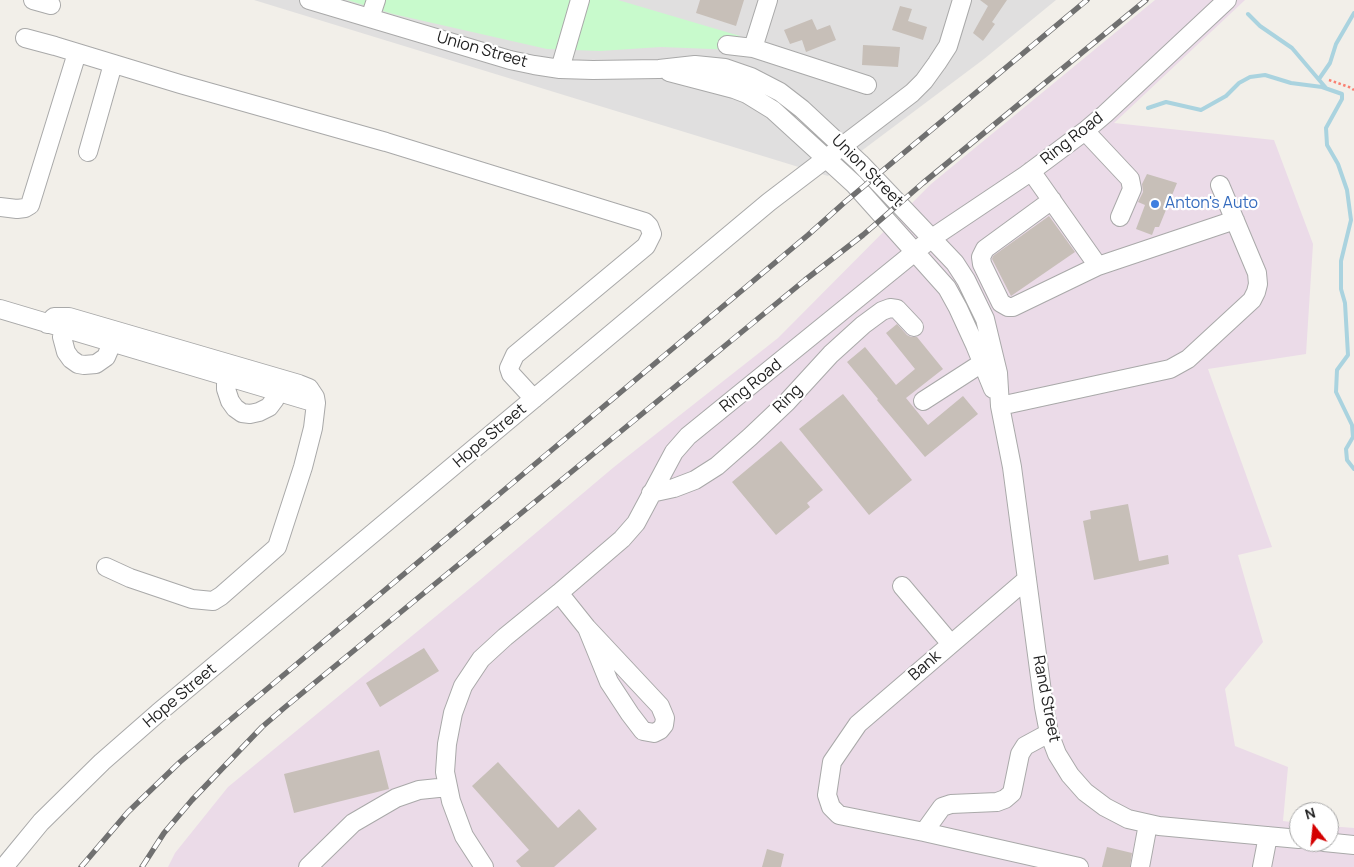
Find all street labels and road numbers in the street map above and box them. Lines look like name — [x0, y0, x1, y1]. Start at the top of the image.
street label: Union Street — [434, 28, 530, 72]
street label: Ring Road — [1037, 109, 1107, 169]
street label: Union Street — [827, 131, 907, 211]
street label: Ring Road — [716, 355, 786, 417]
street label: Ring — [770, 381, 806, 417]
street label: Hope Street — [450, 400, 530, 472]
street label: Bank — [905, 647, 945, 685]
street label: Rand Street — [1028, 654, 1064, 744]
street label: Hope Street — [140, 660, 220, 732]

